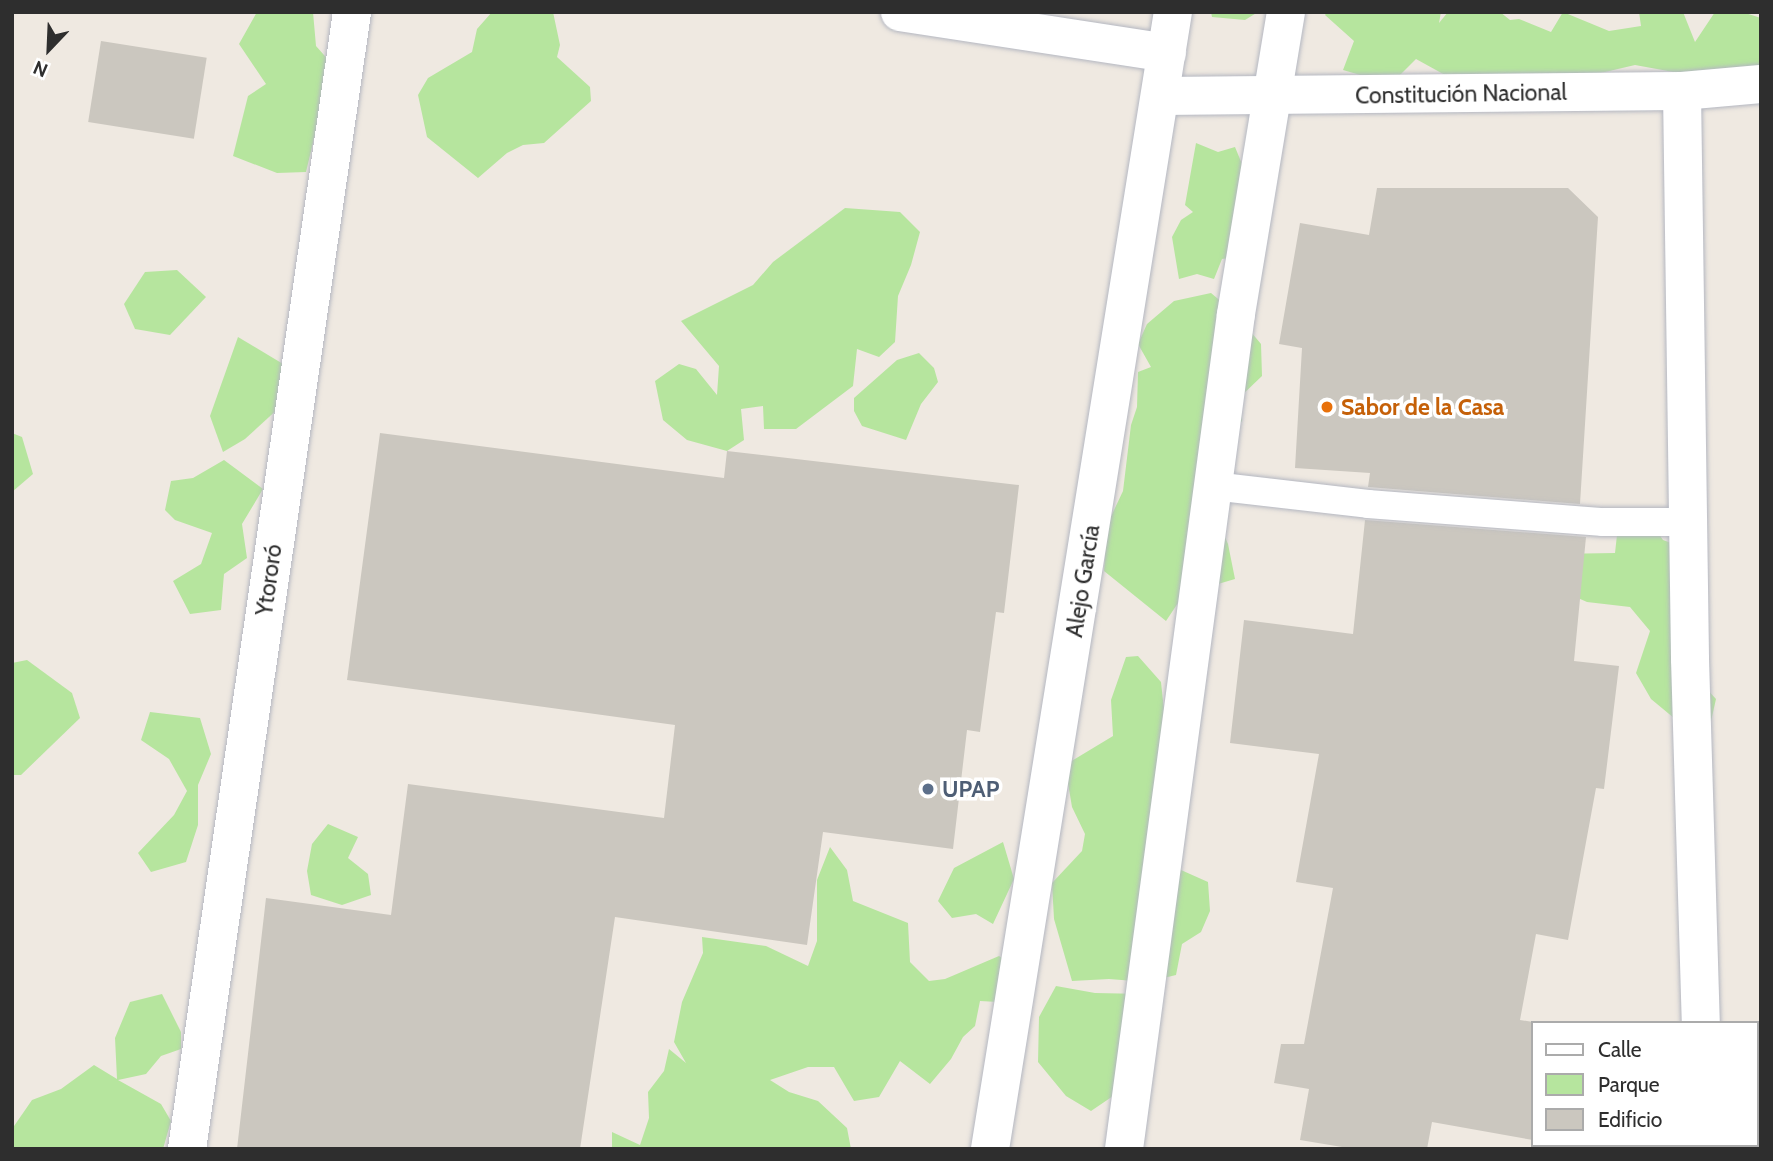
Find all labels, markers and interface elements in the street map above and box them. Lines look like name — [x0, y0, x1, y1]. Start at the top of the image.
north arrow — [14, 14, 84, 84]
text: N — [30, 56, 51, 82]
street label: Constitución Nacional — [1355, 78, 1567, 110]
place label: Sabor de la Casa — [1341, 393, 1504, 421]
marker: Sabor de la Casa — [1319, 399, 1335, 415]
street label: Alejo García — [1060, 523, 1106, 639]
street label: Ytororó — [250, 543, 288, 617]
place label: UPAP — [942, 775, 999, 803]
marker: UPAP — [920, 781, 936, 797]
legend — [1532, 1021, 1759, 1147]
text: Calle — [1598, 1037, 1642, 1062]
text: Parque — [1598, 1072, 1660, 1097]
text: Edificio — [1598, 1107, 1662, 1132]

